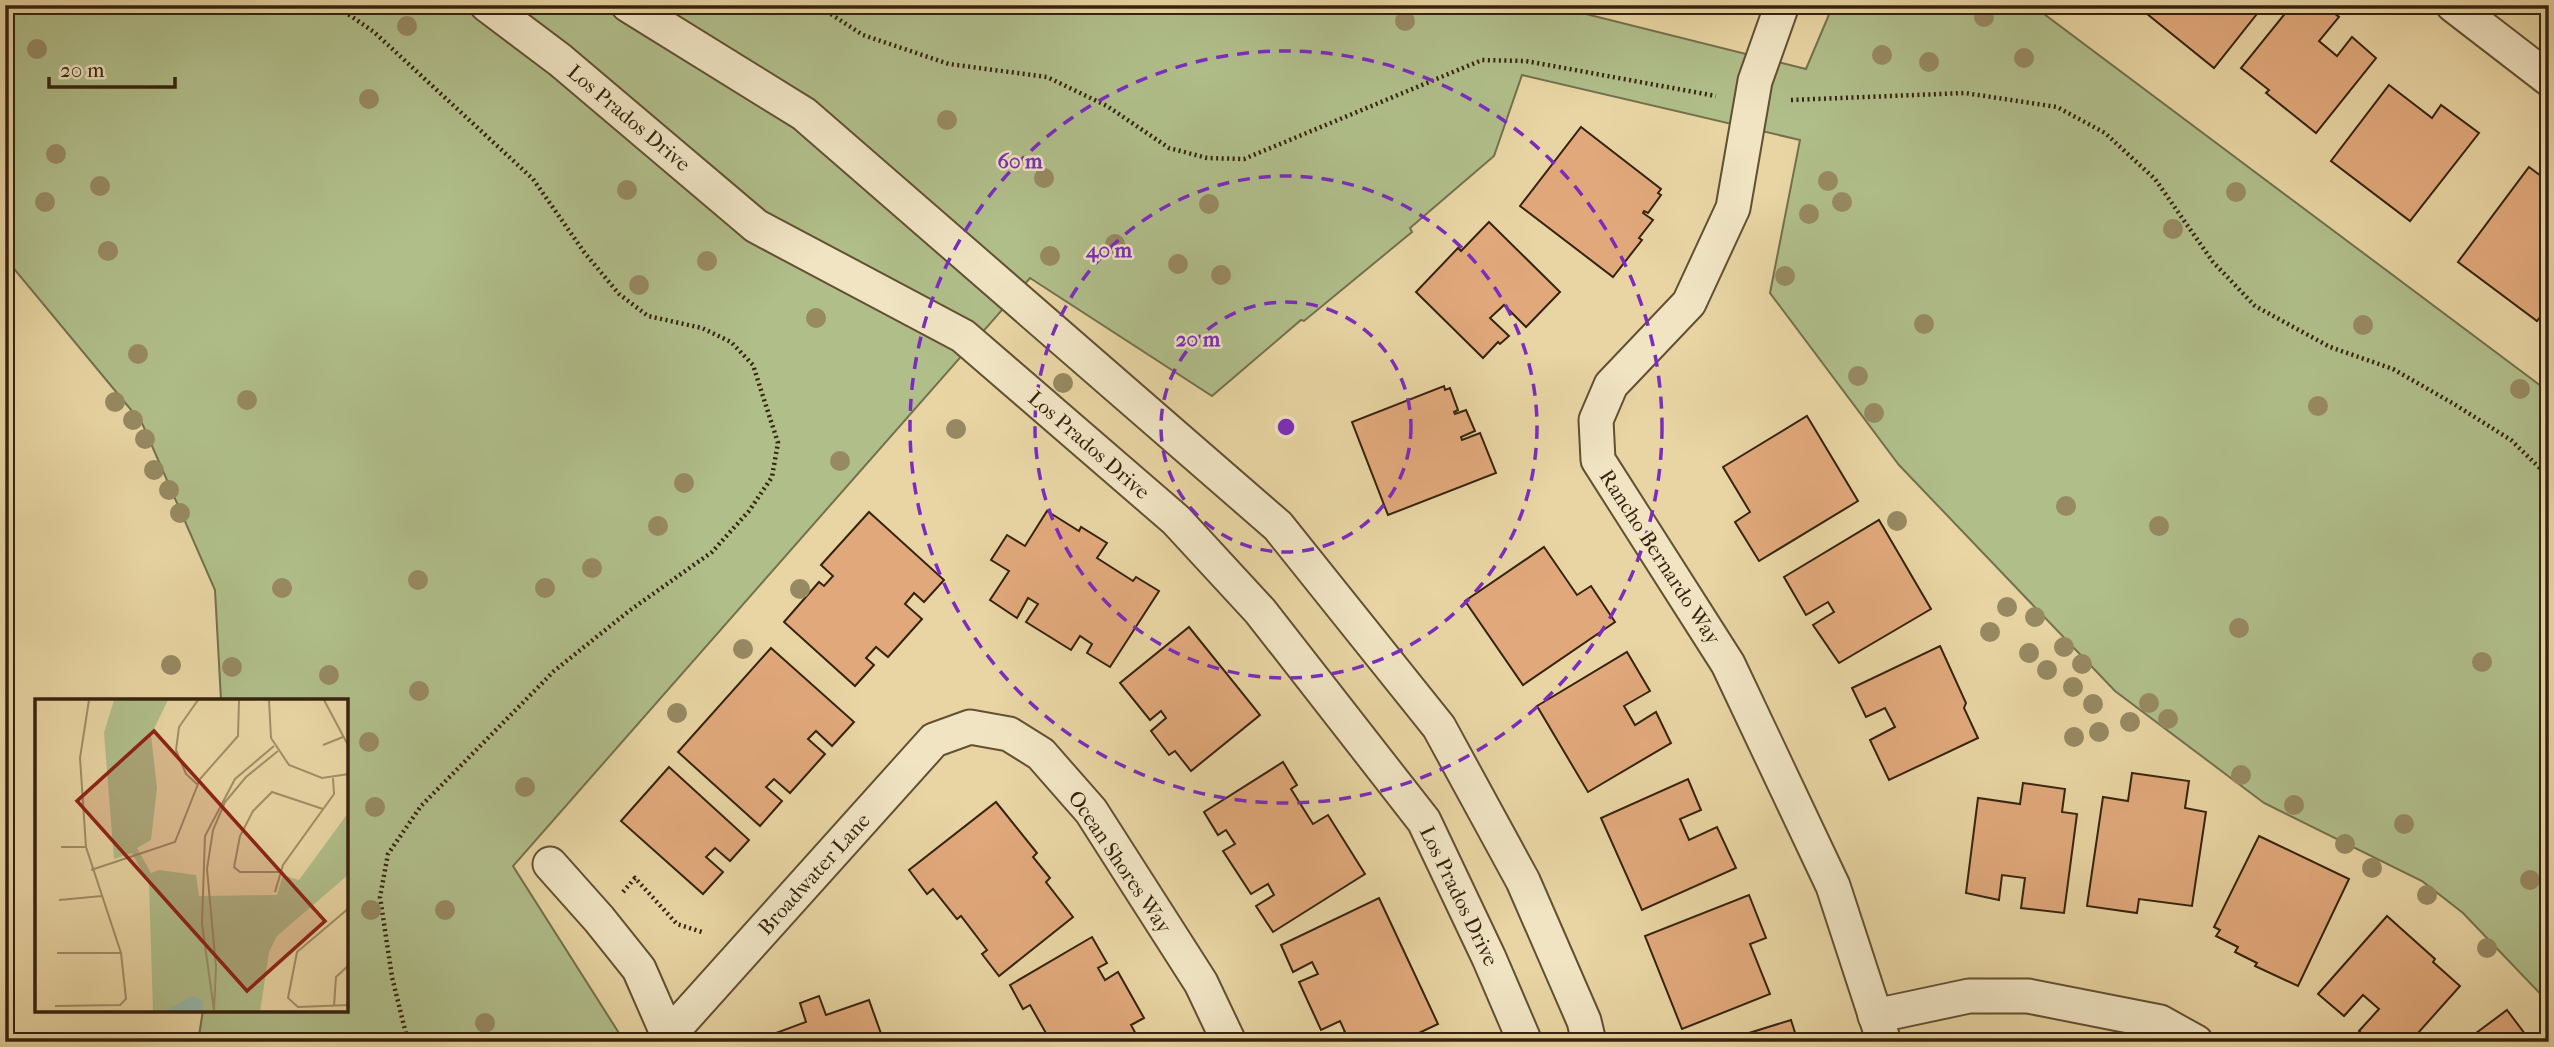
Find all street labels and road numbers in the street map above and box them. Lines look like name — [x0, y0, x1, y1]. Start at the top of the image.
street label: Los Prados Drive — [563, 60, 695, 176]
street label: Los Prados Drive — [1024, 386, 1154, 504]
street label: Rancho Bernardo Way — [1595, 465, 1726, 649]
street label: Ocean Shores Way — [1063, 786, 1177, 939]
street label: Broadwater Lane — [753, 808, 875, 940]
street label: Los Prados Drive — [1415, 822, 1503, 970]

